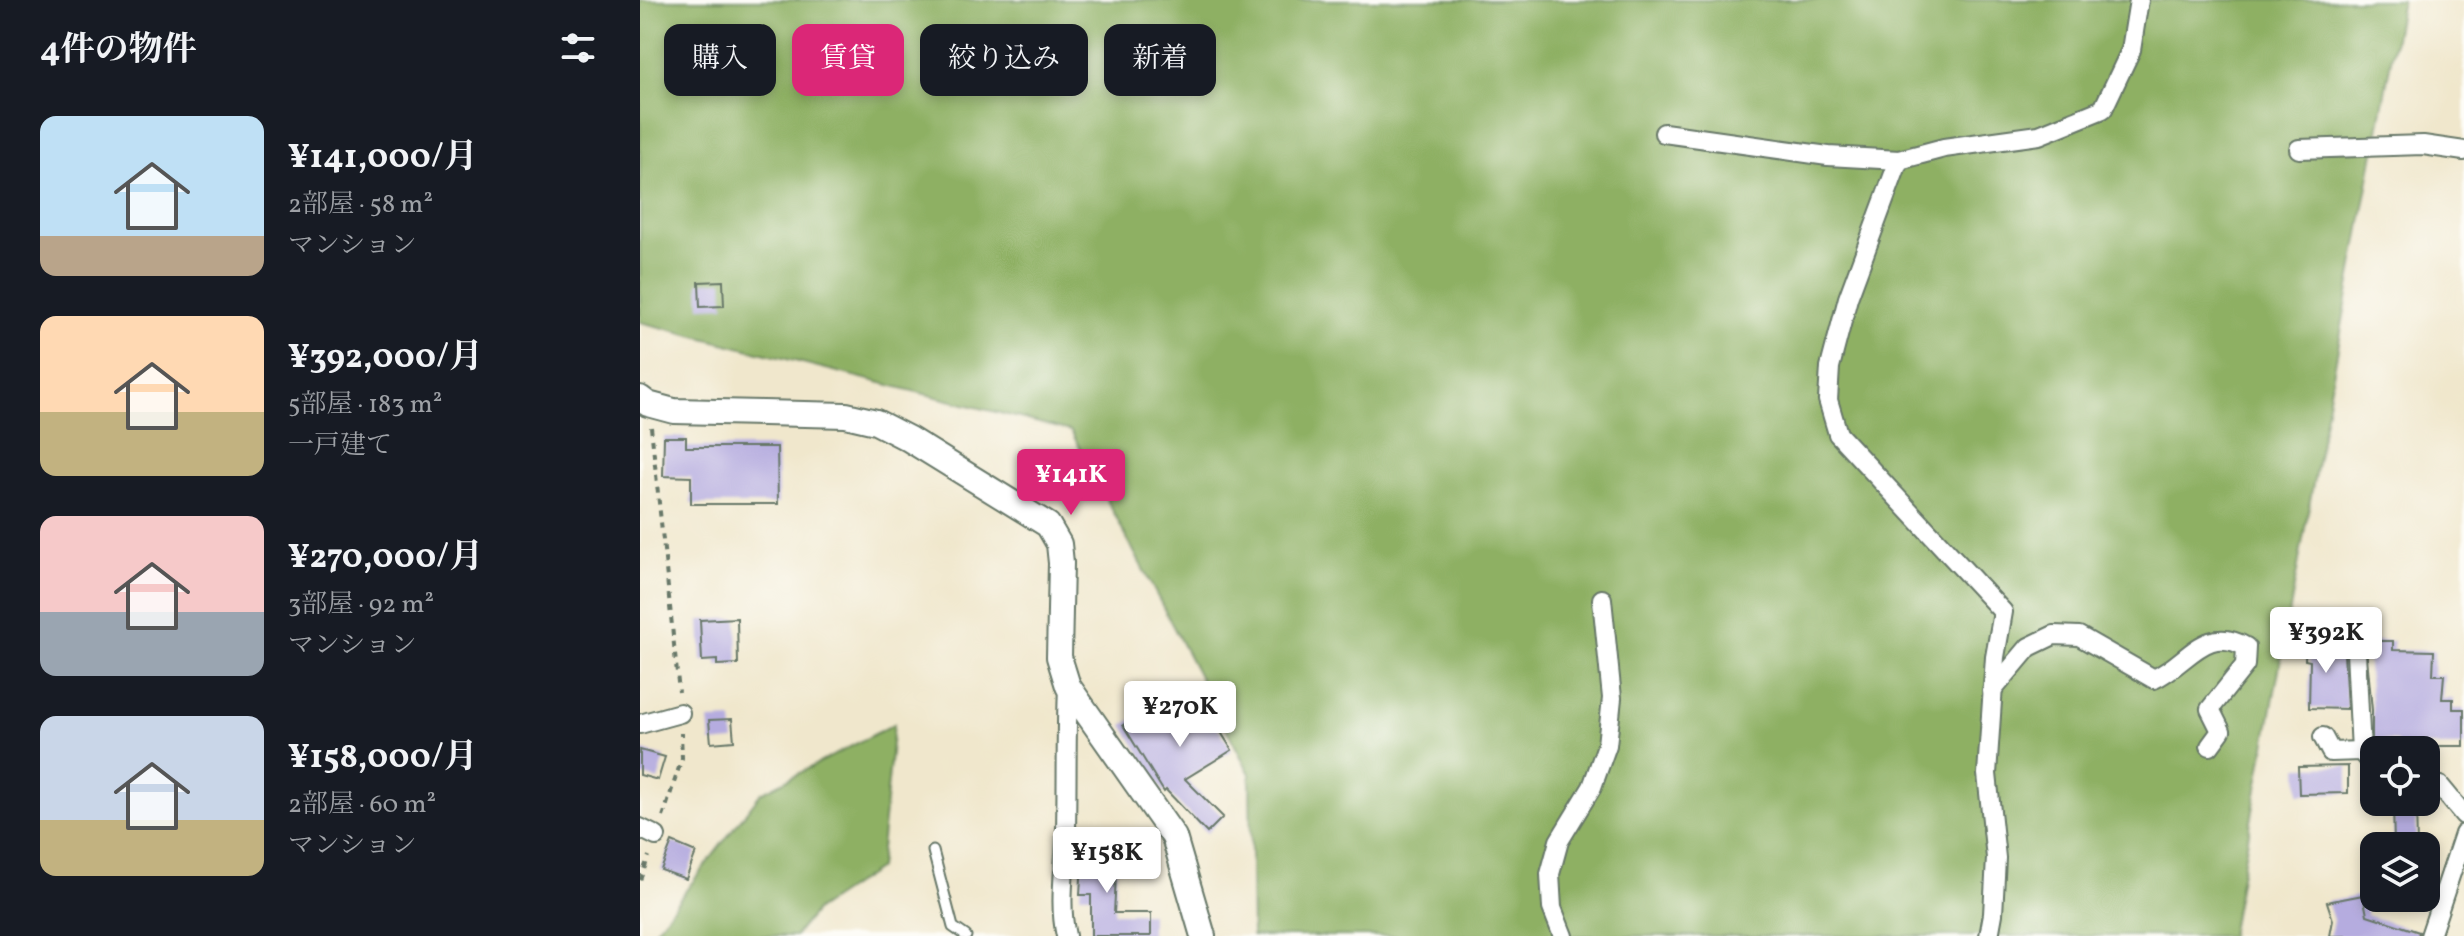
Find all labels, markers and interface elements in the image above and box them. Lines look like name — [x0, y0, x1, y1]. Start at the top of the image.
chip: 購入 — [664, 24, 776, 96]
chip: 賃貸 — [792, 24, 904, 96]
chip: 絞り込み — [920, 24, 1088, 96]
chip: 新着 — [1104, 24, 1216, 96]
icon: filters — [556, 26, 600, 70]
text: 4件の物件 — [40, 28, 197, 75]
text: ¥141,000/月 — [288, 135, 478, 182]
icon: home — [104, 148, 200, 244]
text: 2部屋 · 58 m² — [288, 187, 433, 223]
text: マンション — [288, 228, 417, 264]
text: ¥392,000/月 — [288, 335, 483, 382]
icon: home — [104, 348, 200, 444]
text: 5部屋 · 183 m² — [288, 387, 442, 423]
text: 一戸建て — [288, 428, 392, 464]
pin: ¥141K — [1015, 449, 1127, 517]
text: ¥141K — [1035, 457, 1107, 493]
text: ¥270,000/月 — [288, 535, 483, 582]
icon: home — [104, 548, 200, 644]
text: 3部屋 · 92 m² — [288, 587, 434, 623]
pin: ¥392K — [2270, 607, 2382, 675]
text: ¥392K — [2288, 615, 2364, 651]
text: マンション — [288, 628, 417, 664]
pin: ¥270K — [1124, 681, 1236, 749]
text: ¥270K — [1142, 689, 1218, 725]
text: ¥158,000/月 — [288, 735, 478, 782]
map controls — [2360, 736, 2440, 912]
button: locate — [2360, 736, 2440, 816]
icon: home — [104, 748, 200, 844]
text: 2部屋 · 60 m² — [288, 787, 436, 823]
pin: ¥158K — [1051, 827, 1163, 895]
text: マンション — [288, 828, 417, 864]
button: layers — [2360, 832, 2440, 912]
text: ¥158K — [1071, 835, 1143, 871]

